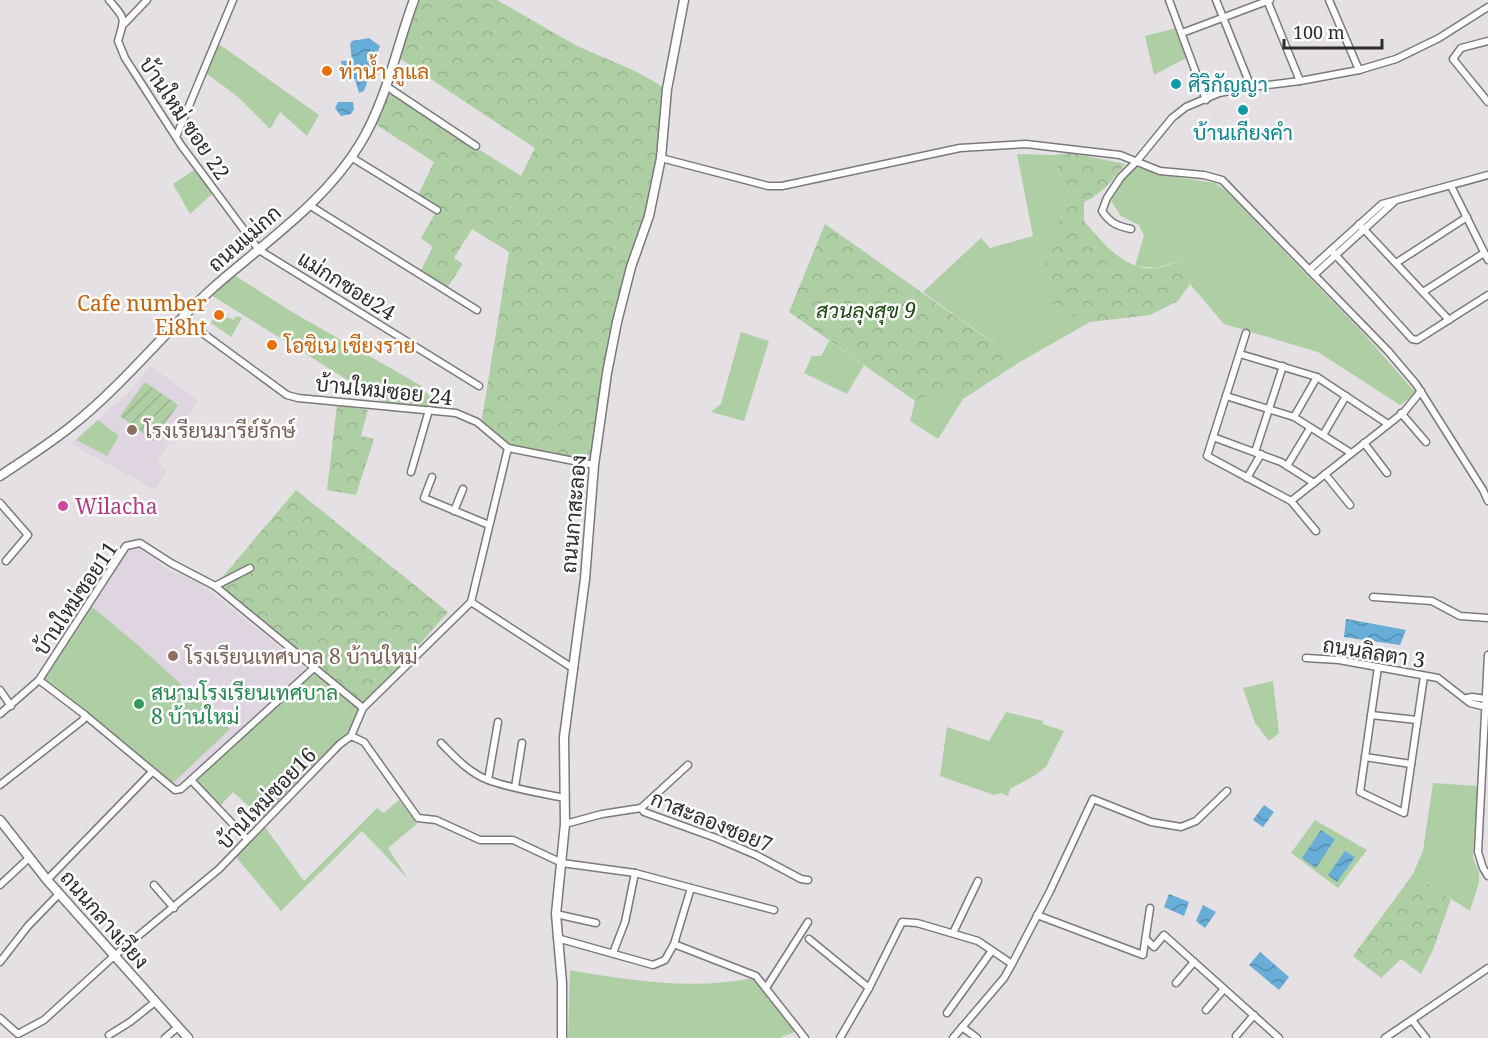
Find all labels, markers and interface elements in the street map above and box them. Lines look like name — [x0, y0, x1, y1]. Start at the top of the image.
scale bar — [1284, 12, 1382, 50]
text: 100 m — [1293, 20, 1345, 44]
street label: บ้านใหม่ ซอย 22 — [133, 51, 237, 185]
place label: ท่าน้ำ ภูแล — [339, 54, 429, 87]
marker: ท่าน้ำ ภูแล — [320, 64, 334, 78]
place label: ศิริกัญญา — [1188, 70, 1268, 98]
marker: ศิริกัญญา — [1169, 77, 1183, 91]
marker: บ้านเกียงคำ — [1236, 103, 1250, 117]
place label: บ้านเกียงคำ — [1193, 118, 1293, 146]
street label: ถนนแม่กก — [202, 199, 286, 277]
street label: แม่กกซอย24 — [293, 244, 401, 326]
place label: Cafe number Ei8ht — [77, 289, 207, 341]
park label: สวนลุงสุข 9 — [816, 296, 916, 325]
marker: Cafe number Ei8ht — [212, 308, 226, 322]
place label: โอชิเน เชียงราย — [283, 331, 416, 359]
marker: โอชิเน เชียงราย — [265, 338, 279, 352]
street label: บ้านใหม่ซอย 24 — [314, 369, 454, 411]
place label: โรงเรียนมารีย์รักษ์ — [143, 416, 296, 444]
marker: โรงเรียนมารีย์รักษ์ — [125, 423, 139, 437]
street label: ถนนกาสะลอง — [554, 454, 592, 574]
place label: Wilacha — [75, 492, 158, 520]
marker: Wilacha — [56, 499, 70, 513]
street label: บ้านใหม่ซอย11 — [26, 535, 124, 661]
street label: ถนนลิลตา 3 — [1321, 630, 1427, 674]
place label: โรงเรียนเทศบาล 8 บ้านใหม่ — [184, 642, 418, 670]
marker: โรงเรียนเทศบาล 8 บ้านใหม่ — [166, 649, 180, 663]
place label: สนามโรงเรียนเทศบาล 8 บ้านใหม่ — [151, 678, 338, 730]
marker: สนามโรงเรียนเทศบาล 8 บ้านใหม่ — [132, 697, 146, 711]
street label: บ้านใหม่ซอย16 — [210, 741, 322, 855]
street label: กาสะลองซอย7 — [647, 784, 777, 858]
street label: ถนนกลางเวียง — [54, 864, 156, 974]

